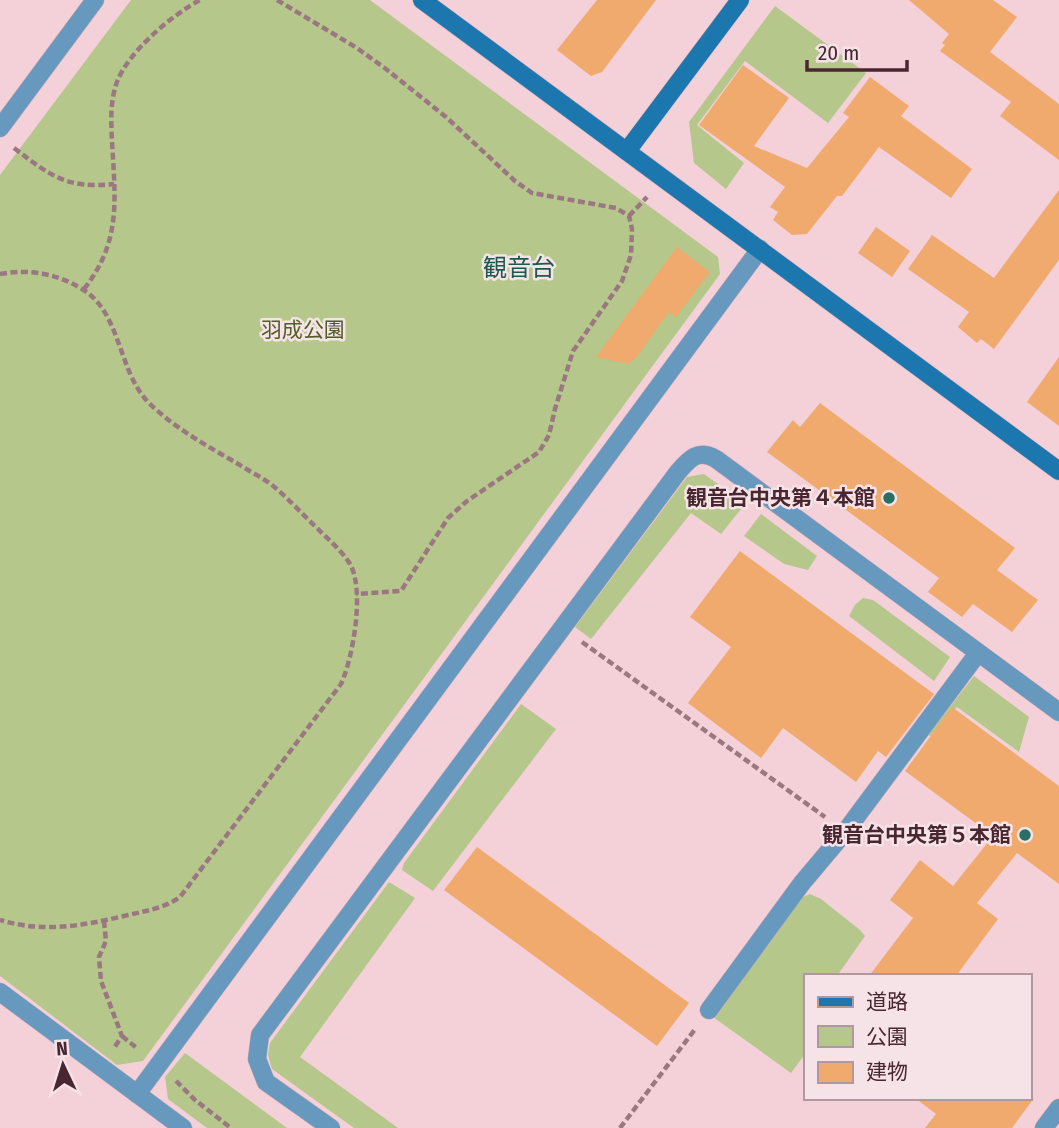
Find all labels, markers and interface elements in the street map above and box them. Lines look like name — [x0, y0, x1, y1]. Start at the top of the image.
scale bar — [807, 28, 907, 72]
text: 20 m — [818, 40, 859, 66]
district label: 観音台 — [483, 254, 555, 282]
park label: 羽成公園 — [261, 317, 345, 343]
place label: 観音台中央第４本館 — [686, 485, 875, 511]
marker: 観音台中央第４本館 — [881, 490, 897, 506]
place label: 観音台中央第５本館 — [822, 822, 1011, 848]
marker: 観音台中央第５本館 — [1017, 827, 1033, 843]
legend — [804, 974, 1031, 1100]
text: 道路 — [866, 989, 908, 1015]
text: 公園 — [866, 1024, 908, 1050]
north arrow — [28, 1030, 98, 1100]
text: N — [55, 1037, 68, 1060]
text: 建物 — [866, 1059, 908, 1085]

